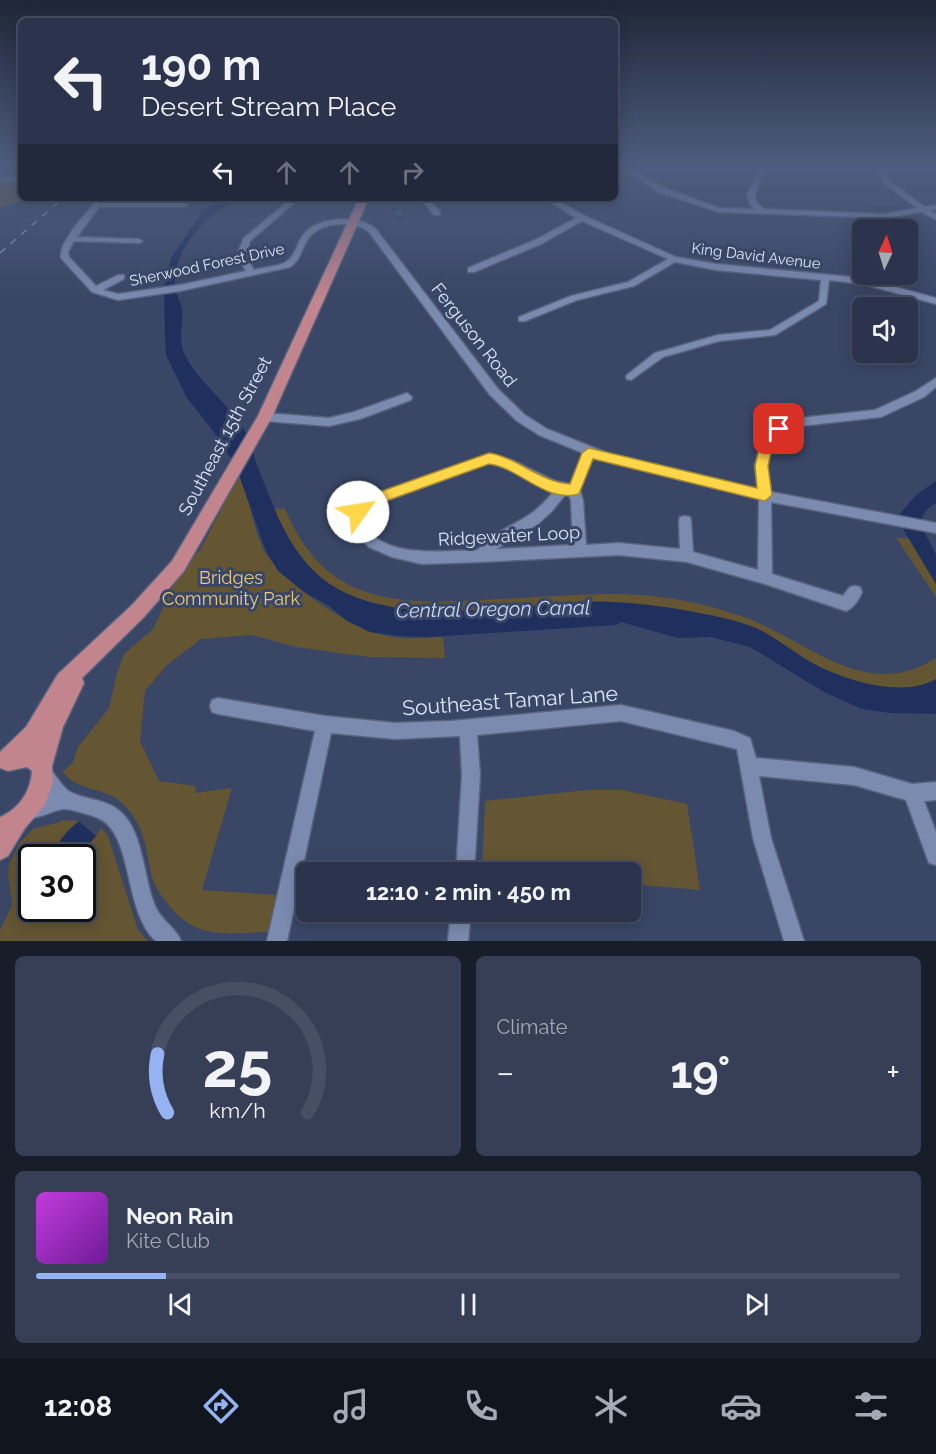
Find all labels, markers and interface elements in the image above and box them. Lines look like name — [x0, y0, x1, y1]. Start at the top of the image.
text: 190 m — [141, 41, 261, 90]
icon: left — [42, 42, 120, 120]
text: Desert Stream Place — [141, 91, 396, 122]
icon: left — [207, 156, 240, 189]
icon: ahead — [270, 156, 303, 189]
icon: ahead — [333, 156, 366, 189]
icon: right — [396, 156, 429, 189]
north arrow — [852, 219, 918, 285]
map controls — [852, 219, 918, 363]
street label: King David Avenue — [690, 239, 822, 273]
street label: Sherwood Forest Drive — [128, 240, 286, 290]
street label: Ferguson Road — [427, 279, 521, 391]
button: sound — [852, 297, 918, 363]
street label: Southeast 15th Street — [174, 353, 275, 519]
pin — [753, 403, 804, 454]
icon: arrive — [762, 412, 795, 445]
position arrow — [326, 480, 390, 544]
street label: Ridgewater Loop — [437, 521, 580, 550]
park label: Bridges Community Park — [162, 567, 300, 609]
water label: Central Oregon Canal — [396, 595, 590, 623]
street label: Southeast Tamar Lane — [401, 680, 619, 721]
speed limit sign: 30 — [18, 844, 96, 922]
text: 12:10 · 2 min · 450 m — [366, 879, 571, 905]
text: Climate — [497, 1015, 568, 1039]
text: 25 — [203, 1028, 273, 1102]
text: 19° — [670, 1046, 730, 1099]
text: − — [497, 1053, 514, 1092]
text: + — [886, 1053, 900, 1092]
text: km/h — [209, 1098, 266, 1123]
text: Neon Rain — [126, 1203, 234, 1229]
text: Kite Club — [126, 1229, 210, 1253]
icon: previous — [164, 1288, 197, 1321]
icon: pause — [452, 1288, 485, 1321]
icon: next — [740, 1288, 773, 1321]
icon: directions — [200, 1385, 242, 1427]
icon: music — [330, 1385, 372, 1427]
icon: phone — [460, 1385, 502, 1427]
icon: climate — [590, 1385, 632, 1427]
icon: car — [720, 1385, 762, 1427]
icon: filters — [850, 1385, 892, 1427]
text: 12:08 — [44, 1391, 112, 1422]

